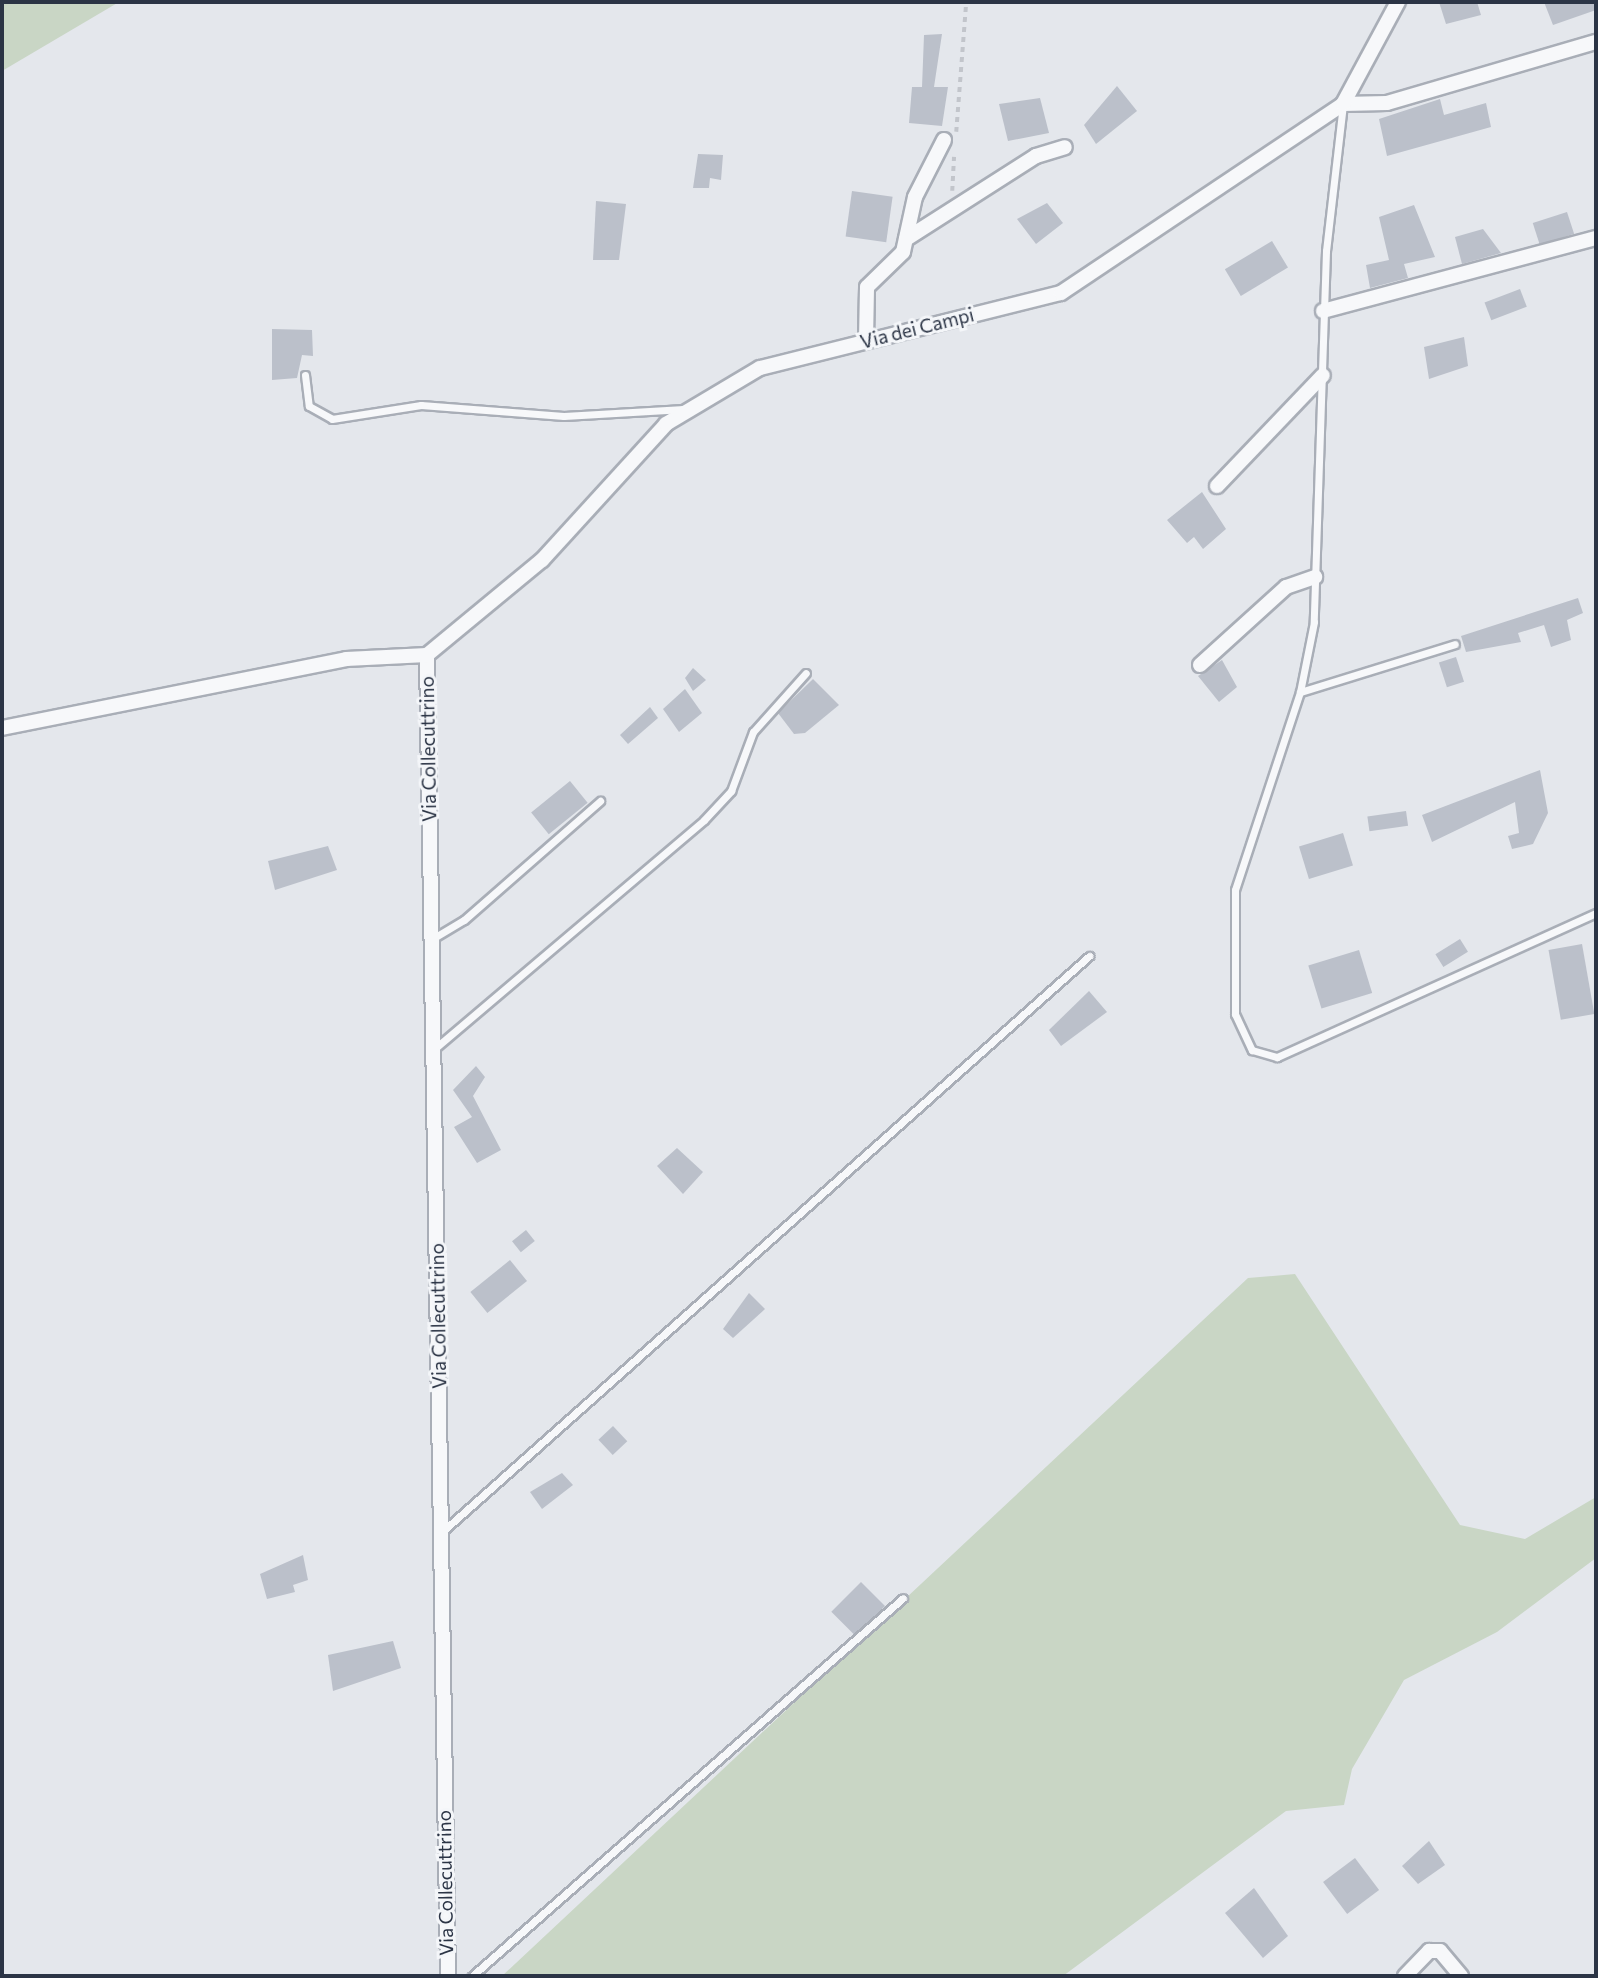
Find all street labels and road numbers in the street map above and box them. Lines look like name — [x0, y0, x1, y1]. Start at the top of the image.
street label: Via dei Campi — [858, 303, 976, 353]
street label: Via Collecuttrino — [415, 676, 441, 822]
street label: Via Collecuttrino — [425, 1243, 451, 1389]
street label: Via Collecuttrino — [432, 1810, 458, 1956]

